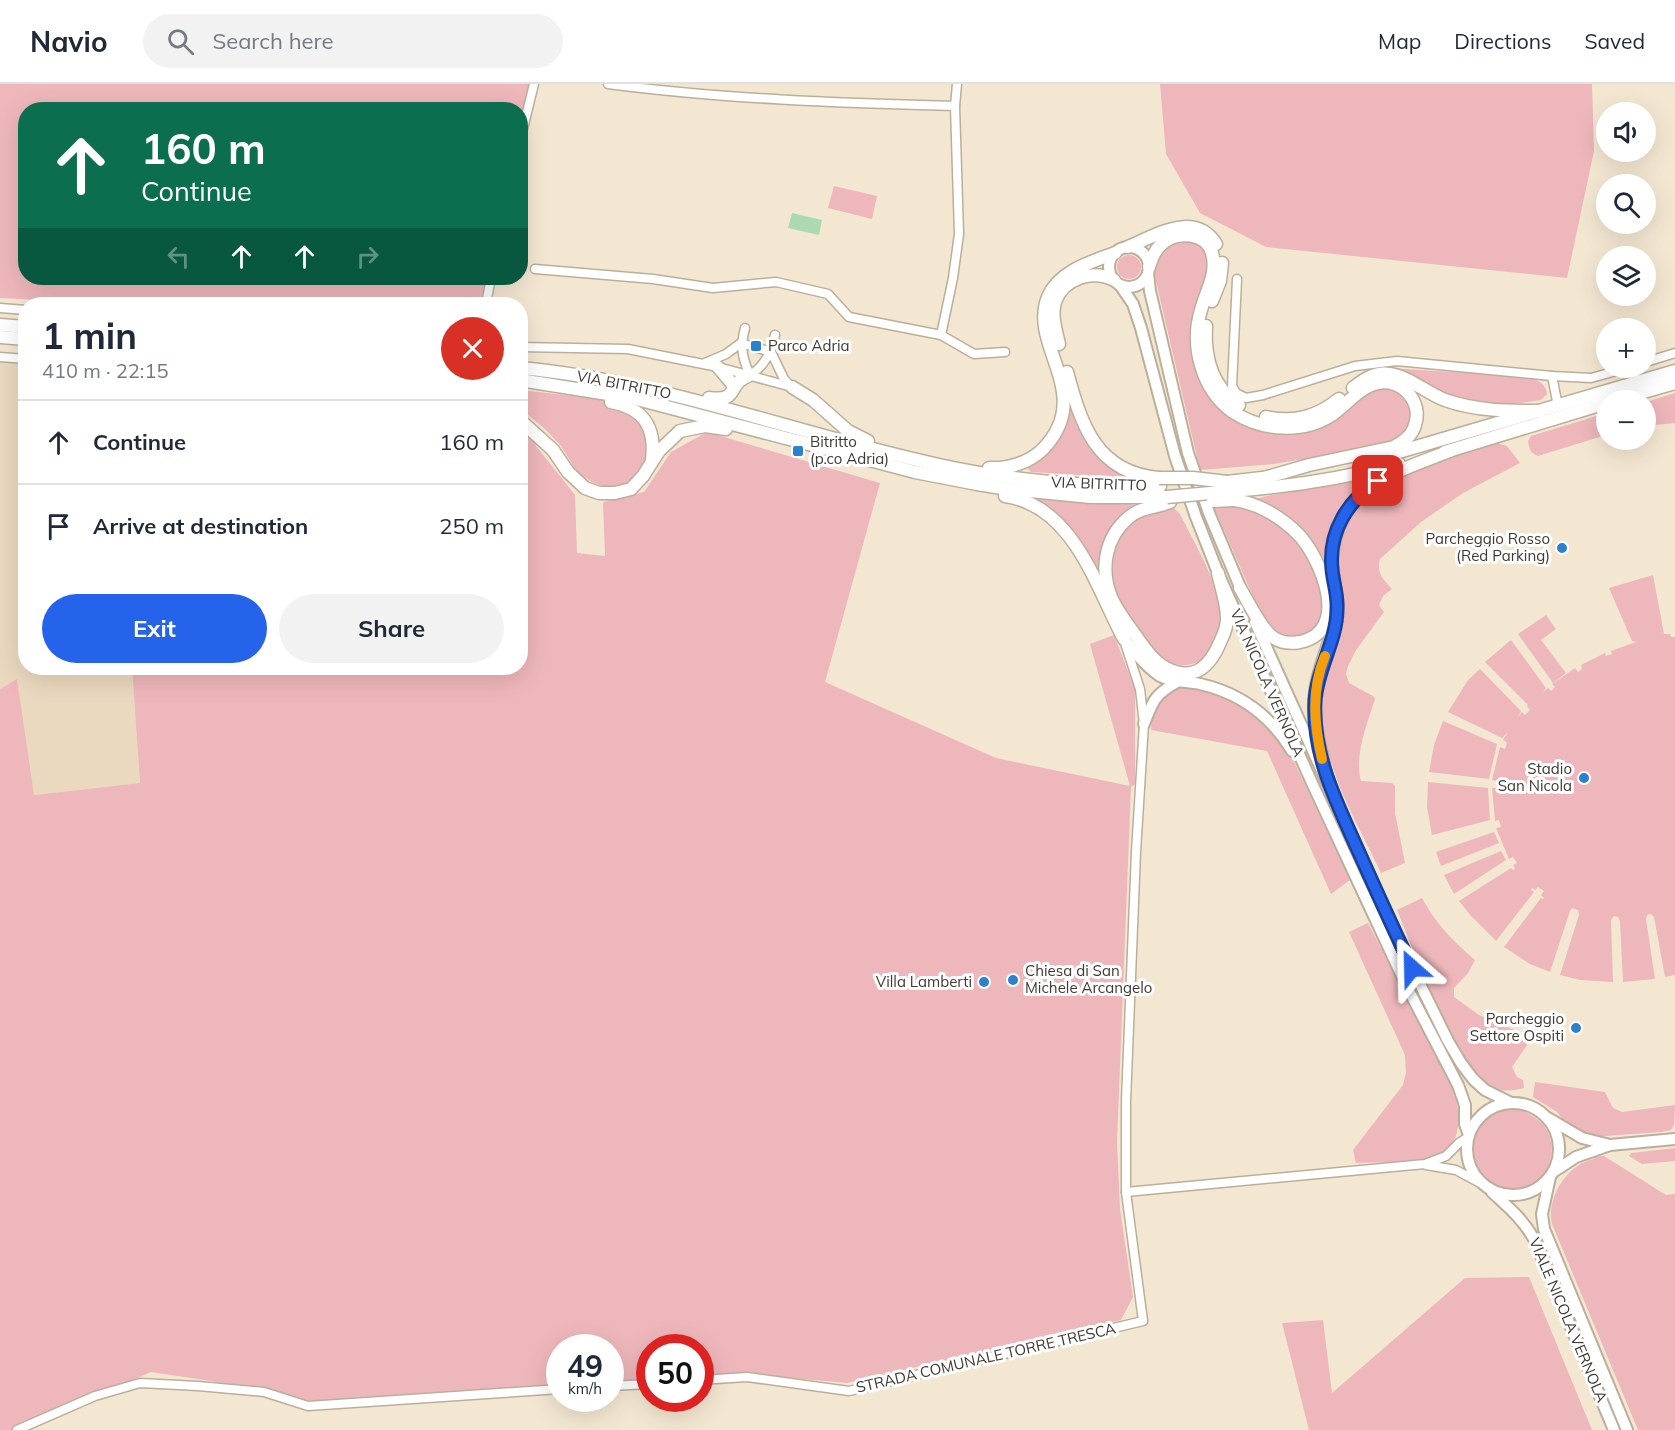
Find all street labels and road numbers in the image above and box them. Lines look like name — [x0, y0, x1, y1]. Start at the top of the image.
street label: VIA BITRITTO — [575, 366, 673, 403]
street label: VIA BITRITTO — [1051, 472, 1147, 495]
street label: VIA NICOLA VERNOLA — [1226, 606, 1309, 760]
street label: VIALE NICOLA VERNOLA — [1525, 1235, 1612, 1405]
street label: STRADA COMUNALE TORRE TRESCA — [854, 1318, 1118, 1397]

